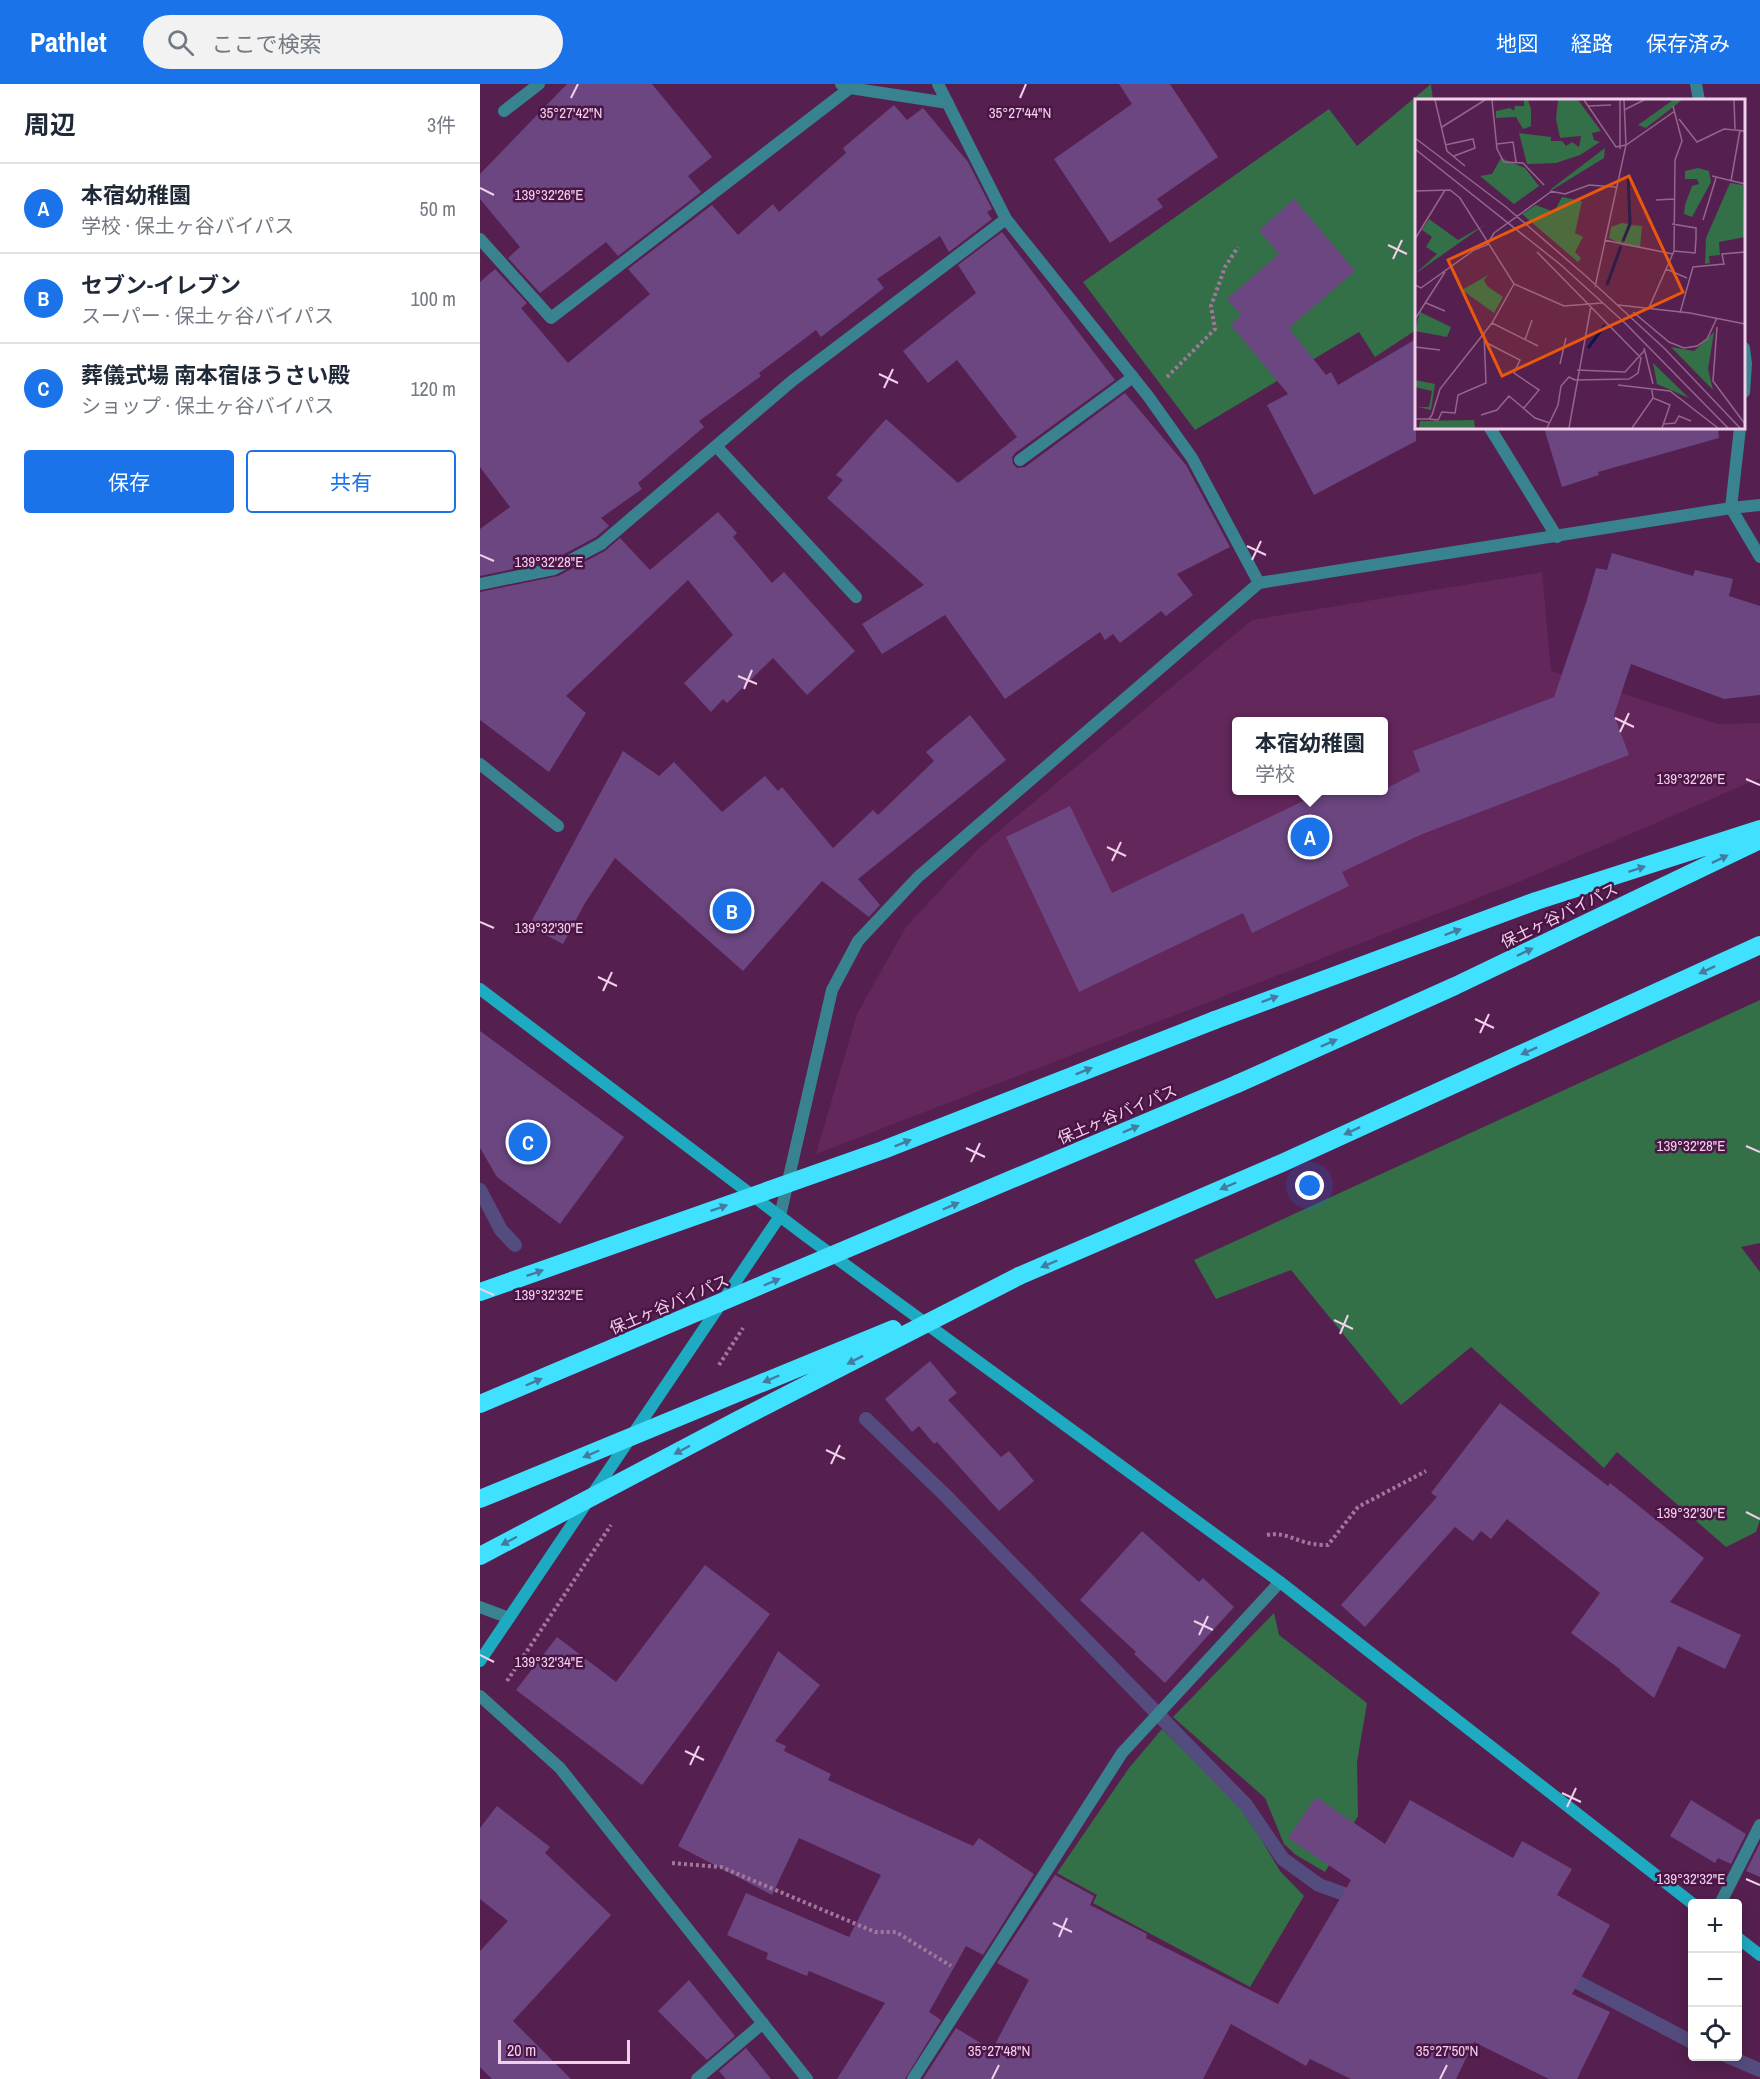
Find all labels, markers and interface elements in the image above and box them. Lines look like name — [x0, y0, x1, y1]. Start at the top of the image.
search box — [143, 15, 563, 69]
text: Pathlet — [30, 23, 107, 61]
icon: search — [164, 26, 197, 59]
text: ここで検索 — [212, 29, 322, 59]
text: 地図 — [1496, 29, 1538, 58]
text: 経路 — [1571, 29, 1613, 58]
text: 保存済み — [1646, 29, 1730, 58]
inset map — [1415, 99, 1745, 429]
text: 35°27'42"N — [540, 102, 602, 123]
text: 35°27'44"N — [989, 102, 1051, 123]
text: 周辺 — [24, 107, 76, 142]
text: 3件 — [427, 111, 456, 138]
text: 本宿幼稚園 — [81, 180, 191, 210]
text: 139°32'26"E — [515, 184, 583, 205]
text: A — [38, 195, 49, 222]
text: 50 m — [420, 195, 456, 222]
text: 学校 · 保土ヶ谷バイパス — [81, 212, 294, 239]
text: セブン-イレブン — [81, 270, 241, 300]
text: B — [38, 285, 49, 312]
text: 100 m — [410, 285, 456, 312]
text: スーパー · 保土ヶ谷バイパス — [81, 302, 334, 329]
text: 葬儀式場 南本宿ほうさい殿 — [81, 360, 350, 390]
text: C — [38, 375, 49, 402]
text: 120 m — [410, 375, 456, 402]
text: ショップ · 保土ヶ谷バイパス — [81, 392, 334, 419]
button: 保存 — [24, 450, 234, 513]
button: 共有 — [246, 450, 456, 513]
text: 139°32'28"E — [515, 551, 583, 572]
popup — [1232, 717, 1388, 795]
text: 本宿幼稚園 — [1255, 728, 1365, 758]
text: 学校 — [1255, 760, 1295, 787]
text: 139°32'26"E — [1657, 768, 1725, 789]
pin: A — [1290, 814, 1330, 860]
one-way arrow — [1711, 854, 1729, 864]
one-way arrow — [1628, 863, 1646, 873]
street label: 保土ヶ谷バイパス — [1497, 877, 1621, 953]
pin: B — [712, 888, 752, 934]
text: 139°32'30"E — [515, 917, 583, 938]
one-way arrow — [1444, 927, 1462, 937]
one-way arrow — [1517, 948, 1534, 957]
one-way arrow — [1698, 965, 1715, 974]
one-way arrow — [1261, 994, 1279, 1004]
one-way arrow — [1320, 1037, 1338, 1047]
one-way arrow — [1521, 1046, 1538, 1055]
one-way arrow — [1075, 1066, 1093, 1075]
street label: 保土ヶ谷バイパス — [1054, 1079, 1180, 1149]
pin: C — [508, 1120, 548, 1164]
one-way arrow — [1122, 1124, 1140, 1134]
one-way arrow — [1343, 1127, 1360, 1136]
text: 139°32'28"E — [1657, 1135, 1725, 1156]
one-way arrow — [894, 1138, 912, 1147]
your location — [1295, 1171, 1324, 1200]
one-way arrow — [1219, 1182, 1237, 1191]
one-way arrow — [943, 1201, 961, 1211]
one-way arrow — [710, 1203, 728, 1213]
one-way arrow — [1040, 1259, 1058, 1269]
one-way arrow — [526, 1267, 544, 1277]
street label: 保土ヶ谷バイパス — [606, 1269, 732, 1339]
one-way arrow — [763, 1277, 781, 1287]
text: 139°32'32"E — [515, 1284, 583, 1305]
one-way arrow — [846, 1355, 864, 1365]
one-way arrow — [762, 1374, 780, 1384]
one-way arrow — [525, 1377, 543, 1386]
one-way arrow — [673, 1445, 690, 1455]
one-way arrow — [582, 1450, 600, 1459]
text: 139°32'30"E — [1657, 1502, 1725, 1523]
one-way arrow — [500, 1536, 517, 1546]
text: 139°32'34"E — [515, 1651, 583, 1672]
text: 139°32'32"E — [1657, 1868, 1725, 1889]
map controls — [1688, 1899, 1742, 2061]
button: + — [1688, 1899, 1742, 1953]
button: − — [1688, 1953, 1742, 2007]
button: locate — [1688, 2007, 1742, 2061]
scale bar — [498, 2037, 630, 2064]
text: 20 m — [507, 2039, 536, 2061]
text: 35°27'48"N — [968, 2040, 1030, 2061]
text: 35°27'50"N — [1416, 2040, 1478, 2061]

